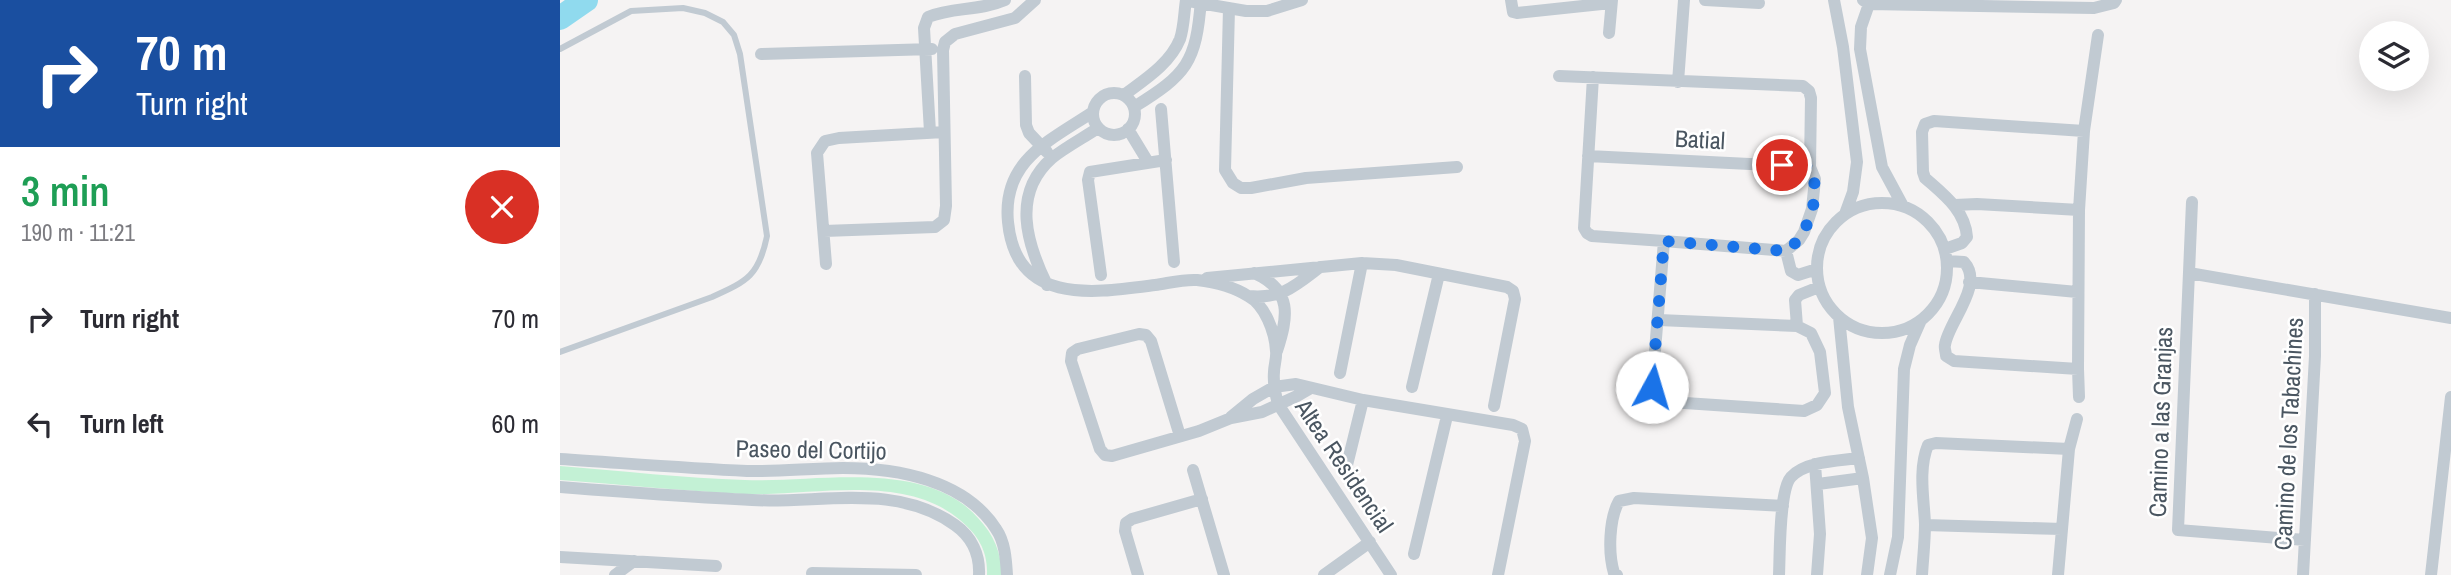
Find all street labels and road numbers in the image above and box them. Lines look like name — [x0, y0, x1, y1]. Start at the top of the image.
street label: Batial — [1674, 122, 1726, 156]
street label: Camino de los Tabachines — [2266, 317, 2310, 551]
street label: Camino a las Granjas — [2141, 326, 2179, 518]
street label: Altea Residencial — [1288, 392, 1401, 538]
street label: Paseo del Cortijo — [735, 432, 887, 466]

